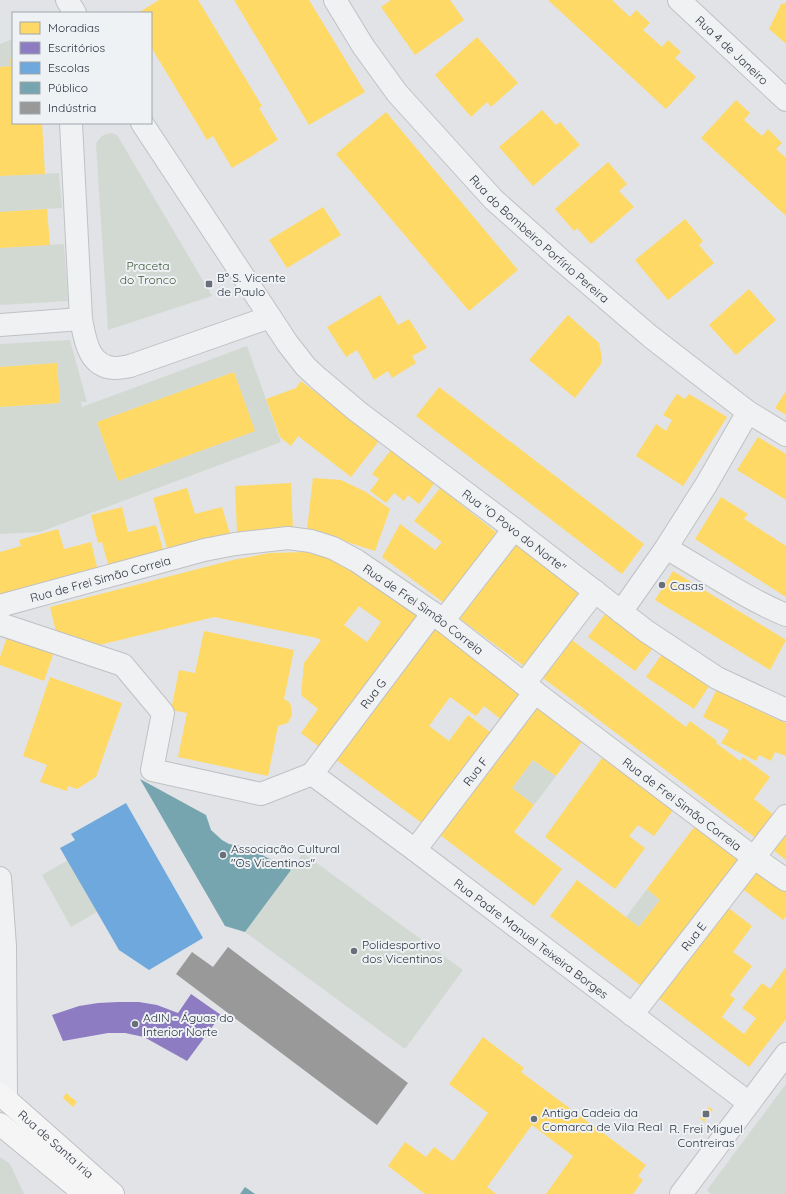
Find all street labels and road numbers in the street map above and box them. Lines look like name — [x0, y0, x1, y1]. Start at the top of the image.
street label: Rua 4 de Janeiro — [693, 12, 772, 88]
street label: Rua do Bombeiro Porfírio Pereira — [467, 171, 613, 306]
street label: Rua "O Povo do Norte" — [460, 485, 570, 575]
street label: Rua de Frei Simão Correia — [28, 552, 172, 605]
street label: Rua de Frei Simão Correia — [361, 560, 487, 657]
street label: Rua G — [357, 675, 389, 711]
street label: Rua F — [459, 754, 491, 788]
street label: Rua de Frei Simão Correia — [620, 754, 745, 853]
street label: Rua Padre Manuel Teixeira Borges — [451, 875, 612, 1002]
street label: Rua E — [677, 918, 709, 953]
street label: Rua de Santa Iria — [15, 1106, 97, 1181]

